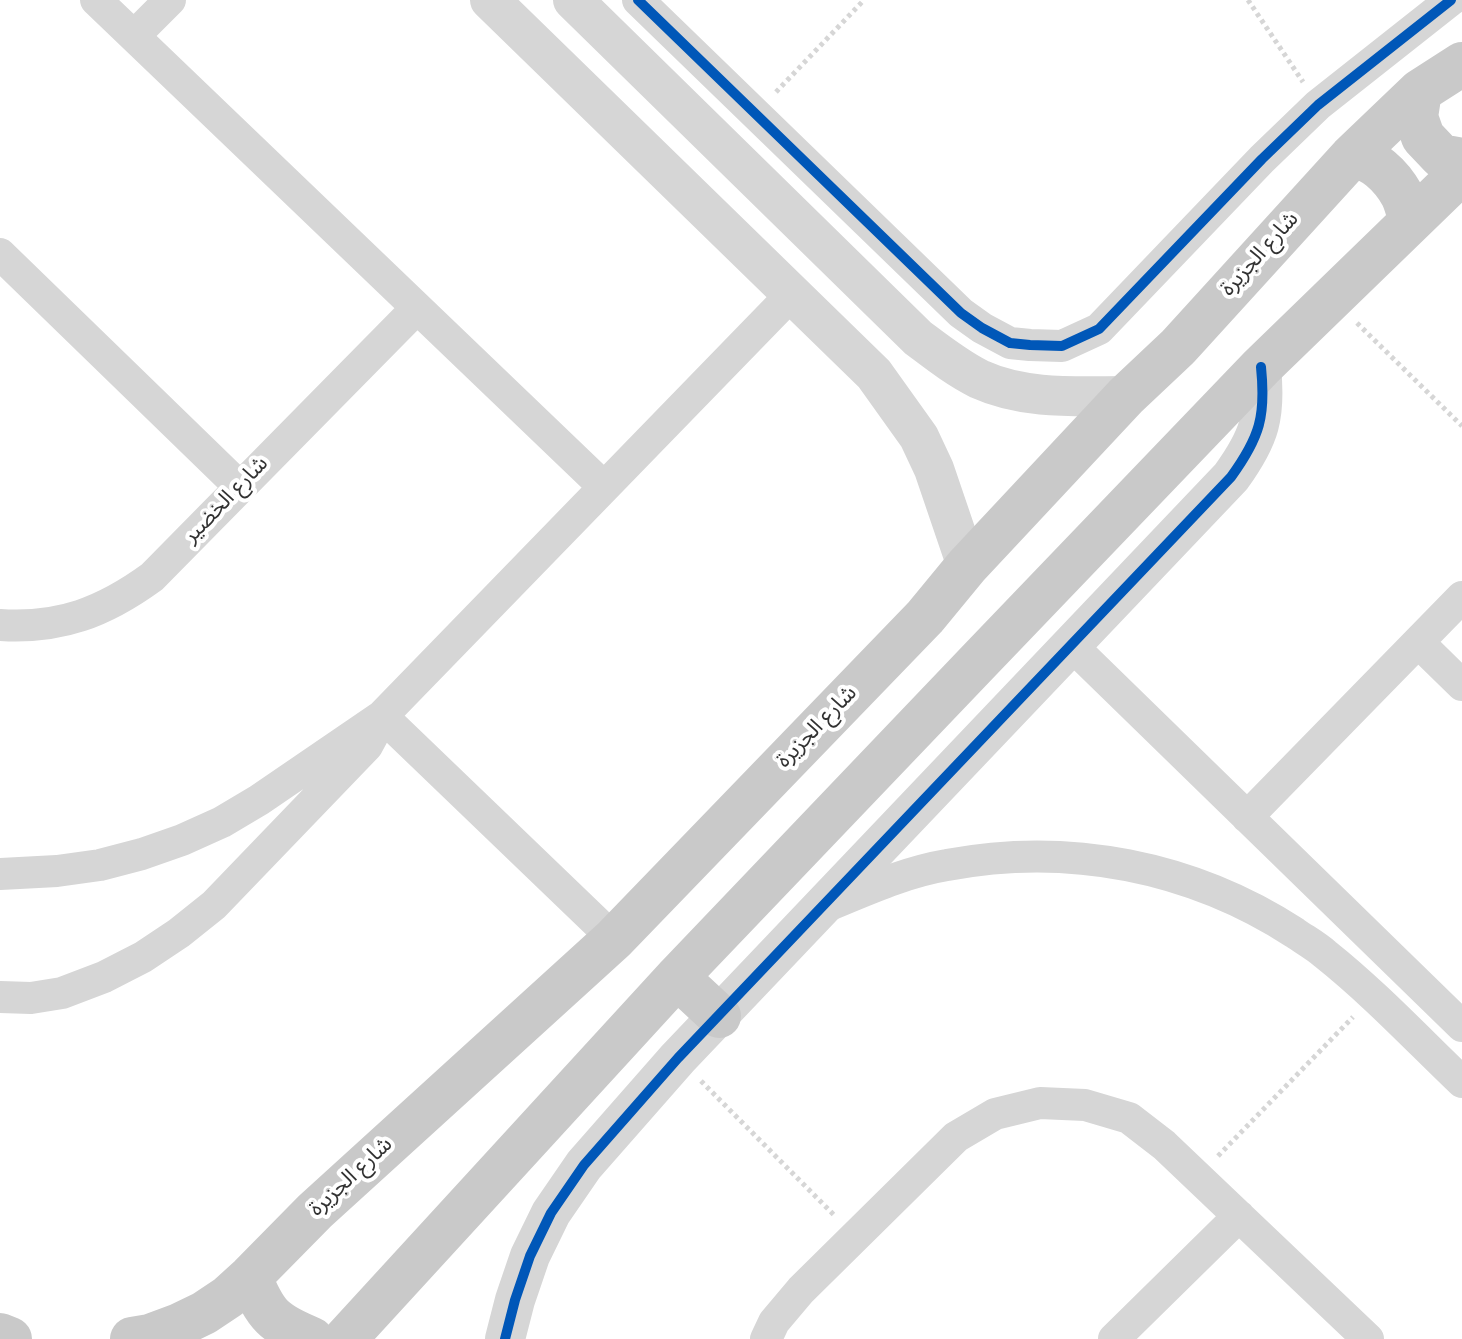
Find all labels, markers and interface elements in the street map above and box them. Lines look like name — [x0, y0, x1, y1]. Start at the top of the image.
street label: شارع الجزيرة — [1216, 207, 1306, 303]
street label: شارع الخضير — [179, 452, 275, 550]
street label: شارع الجزيرة — [772, 681, 864, 775]
street label: شارع الجزيرة — [305, 1133, 399, 1223]

